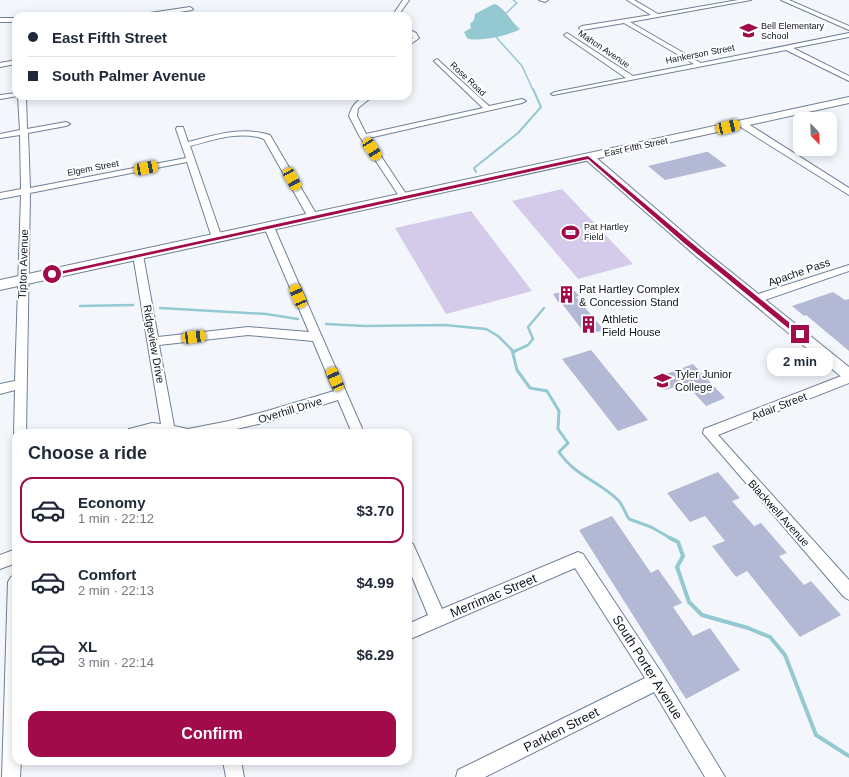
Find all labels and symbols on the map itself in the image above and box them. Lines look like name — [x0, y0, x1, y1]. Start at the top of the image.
school or university icon: Bell Elementary School — [738, 21, 758, 41]
place label: Bell Elementary School — [761, 21, 825, 41]
street label: Mahon Avenue — [576, 28, 632, 70]
street label: Hankerson Street — [665, 42, 736, 66]
street label: Rose Road — [448, 60, 488, 98]
north arrow — [793, 112, 837, 156]
car — [715, 118, 741, 136]
street label: East Fifth Street — [603, 135, 669, 159]
car — [360, 136, 384, 162]
street label: Elgem Street — [67, 158, 120, 178]
car — [133, 160, 159, 176]
car — [281, 166, 303, 192]
sports icon: Pat Hartley Field — [561, 222, 581, 242]
place label: Pat Hartley Field — [584, 222, 629, 242]
street label: Tipton Avenue — [16, 229, 30, 299]
street label: Apache Pass — [766, 256, 832, 288]
route start — [43, 265, 61, 283]
car — [288, 283, 308, 309]
place label: Pat Hartley Complex & Concession Stand — [579, 283, 680, 308]
building icon: Pat Hartley Complex & Concession Stand — [556, 285, 576, 305]
street label: Ridgeview Drive — [141, 304, 167, 384]
place label: Athletic Field House — [602, 313, 661, 338]
building icon: Athletic Field House — [579, 315, 599, 335]
route end — [791, 325, 809, 343]
car — [181, 330, 207, 344]
callout: 2 min — [767, 348, 833, 376]
car — [325, 366, 345, 392]
place label: Tyler Junior College — [675, 368, 732, 393]
school or university icon: Tyler Junior College — [652, 370, 672, 390]
street label: Adair Street — [750, 390, 808, 422]
street label: Overhill Drive — [257, 395, 323, 425]
street label: Blackwell Avenue — [746, 477, 812, 549]
street label: Merrimac Street — [448, 570, 539, 620]
street label: South Porter Avenue — [609, 613, 686, 722]
street label: Parklen Street — [521, 704, 602, 755]

